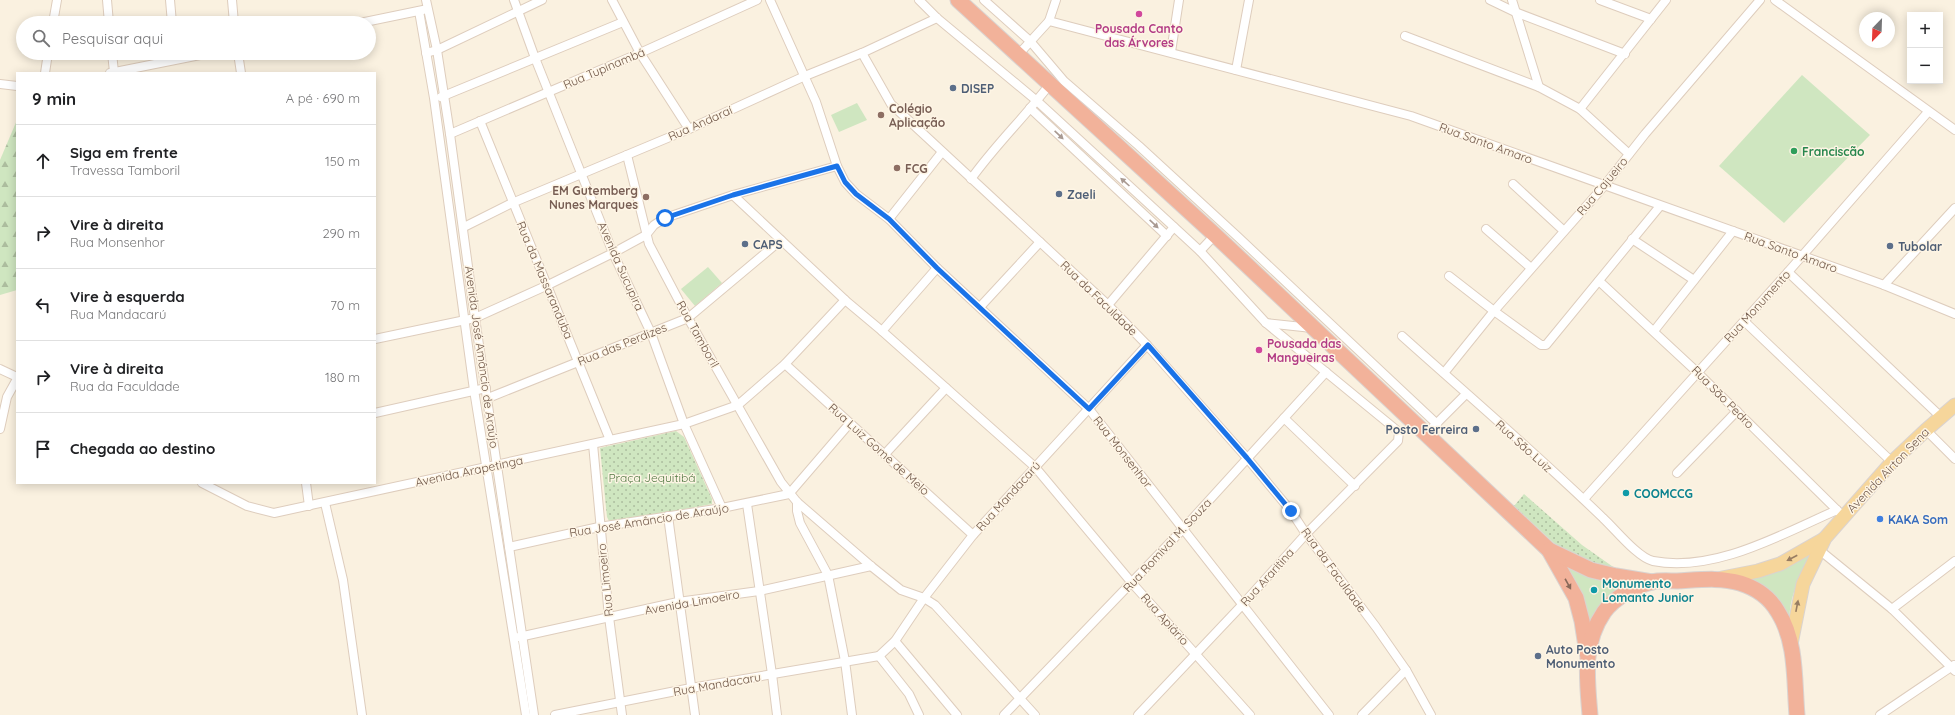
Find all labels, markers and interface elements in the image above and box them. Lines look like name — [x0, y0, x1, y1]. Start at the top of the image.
marker: Pousada Canto das Árvores — [1134, 9, 1144, 19]
north arrow — [1859, 12, 1895, 48]
map controls — [1907, 12, 1943, 84]
button: + — [1907, 12, 1943, 48]
search box — [16, 16, 376, 60]
place label: Pousada Canto das Árvores — [1095, 21, 1184, 50]
icon: search — [30, 27, 52, 49]
text: Pesquisar aqui — [62, 29, 163, 48]
street label: Rua Tupinambá — [561, 44, 647, 92]
button: − — [1907, 48, 1943, 84]
place label: DISEP — [961, 81, 994, 96]
marker: DISEP — [948, 83, 958, 93]
text: 9 min — [32, 88, 76, 109]
text: A pé · 690 m — [286, 90, 360, 106]
place label: Colégio Aplicação — [889, 101, 946, 130]
street label: Rua Andaraí — [665, 102, 735, 144]
marker: Colégio Aplicação — [876, 110, 886, 120]
street label: Rua Santo Amaro — [1437, 119, 1535, 167]
one-way arrow — [1054, 130, 1064, 139]
text: Siga em frente — [70, 143, 178, 162]
place label: Franciscão — [1802, 144, 1865, 159]
marker: Franciscão — [1789, 146, 1799, 156]
icon: ahead — [32, 150, 54, 172]
text: 150 m — [325, 153, 360, 169]
street label: Rua Cajueiro — [1573, 154, 1631, 218]
place label: FCG — [905, 161, 928, 176]
text: Travessa Tamboril — [70, 162, 180, 178]
marker: FCG — [892, 163, 902, 173]
one-way arrow — [1119, 177, 1130, 186]
place label: EM Gutemberg Nunes Marques — [549, 183, 638, 212]
place label: Zaeli — [1067, 187, 1096, 202]
marker: Zaeli — [1054, 189, 1064, 199]
marker: EM Gutemberg Nunes Marques — [641, 192, 651, 202]
route start — [656, 209, 674, 227]
text: Vire à direita — [70, 215, 164, 234]
street label: Rua da Massaranduba — [513, 219, 577, 341]
street label: Avenida Sucupira — [595, 219, 647, 313]
one-way arrow — [1149, 219, 1159, 228]
icon: right — [32, 222, 54, 244]
text: 290 m — [322, 225, 360, 241]
street label: Rua Santo Amaro — [1742, 228, 1840, 276]
text: Rua Monsenhor — [70, 234, 165, 250]
place label: CAPS — [753, 237, 783, 252]
marker: CAPS — [740, 239, 750, 249]
place label: Tubolar — [1898, 239, 1942, 254]
marker: Tubolar — [1885, 241, 1895, 251]
street label: Rua da Faculdade — [1057, 257, 1141, 339]
street label: Avenida José Amâncio de Araújo — [462, 265, 502, 449]
street label: Rua Monumento — [1721, 267, 1793, 345]
text: Vire à esquerda — [70, 287, 185, 306]
icon: left — [32, 294, 54, 316]
text: 70 m — [330, 297, 360, 313]
street label: Rua Tamboril — [673, 298, 723, 370]
text: Rua Mandacarú — [70, 306, 166, 322]
street label: Rua das Perdizes — [575, 319, 669, 369]
place label: Pousada das Mangueiras — [1267, 336, 1342, 365]
marker: Pousada das Mangueiras — [1254, 345, 1264, 355]
text: Vire à direita — [70, 359, 164, 378]
street label: Rua São Pedro — [1689, 363, 1757, 431]
icon: right — [32, 366, 54, 388]
text: 180 m — [325, 369, 360, 385]
text: Rua da Faculdade — [70, 378, 180, 394]
street label: Rua Luiz Gome de Melo — [825, 400, 933, 498]
street label: Rua Monsenhor — [1090, 413, 1156, 491]
street label: Rua São Luiz — [1492, 417, 1556, 476]
place label: Posto Ferreira — [1386, 422, 1468, 437]
marker: Posto Ferreira — [1471, 424, 1481, 434]
street label: Avenida Airton Sena — [1844, 425, 1932, 515]
icon: arrive — [32, 438, 54, 460]
text: Chegada ao destino — [70, 439, 215, 458]
street label: Avenida Arapetinga — [414, 452, 524, 490]
street label: Rua Mandacarú — [973, 458, 1043, 534]
park label: Praça Jequitibá — [608, 470, 696, 485]
place label: COOMCCG — [1634, 486, 1693, 501]
marker: COOMCCG — [1621, 488, 1631, 498]
street label: Rua Romival M. Souza — [1120, 495, 1214, 595]
street label: Rua José Amâncio de Araújo — [568, 500, 730, 540]
route end — [1282, 502, 1300, 520]
place label: KAKA Som — [1888, 512, 1948, 527]
marker: KAKA Som — [1875, 514, 1885, 524]
street label: Rua da Faculdade — [1298, 525, 1370, 616]
street label: Rua Limoeiro — [594, 543, 616, 617]
street label: Rua Araritina — [1237, 545, 1297, 609]
one-way arrow — [1786, 555, 1798, 561]
place label: Monumento Lomanto Junior — [1602, 576, 1694, 605]
one-way arrow — [1565, 578, 1571, 590]
marker: Monumento Lomanto Junior — [1589, 585, 1599, 595]
street label: Avenida Limoeiro — [643, 586, 741, 618]
street label: Rua Apiário — [1138, 590, 1192, 648]
one-way arrow — [1795, 600, 1801, 612]
place label: Auto Posto Monumento — [1546, 642, 1616, 671]
marker: Auto Posto Monumento — [1533, 651, 1543, 661]
street label: Rua Mandacaru — [672, 669, 762, 699]

